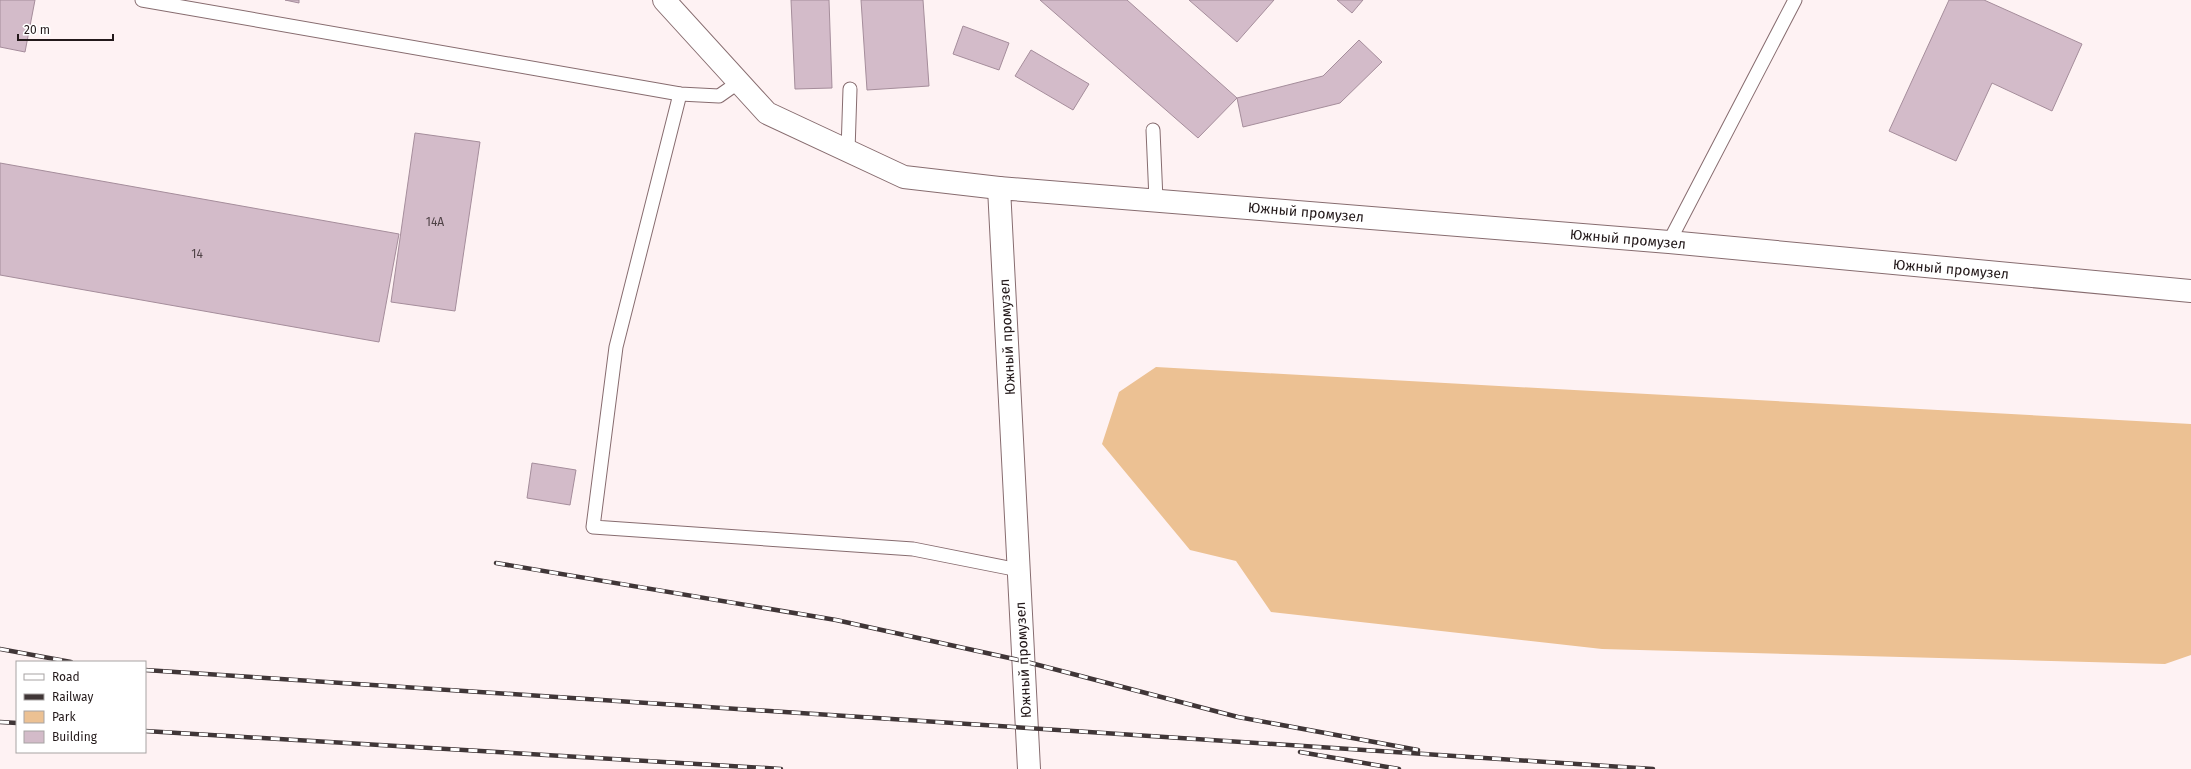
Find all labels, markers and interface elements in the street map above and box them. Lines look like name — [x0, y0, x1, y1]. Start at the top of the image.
scale bar — [18, 16, 113, 42]
text: 20 m — [24, 23, 50, 37]
street label: Южный промузел — [1247, 199, 1365, 226]
house number: 14А — [426, 215, 444, 229]
street label: Южный промузел — [1569, 226, 1687, 253]
house number: 14 — [191, 247, 203, 261]
street label: Южный промузел — [1892, 256, 2010, 283]
street label: Южный промузел — [996, 278, 1019, 396]
street label: Южный промузел — [1012, 601, 1035, 719]
legend — [16, 661, 146, 753]
text: Road — [52, 670, 80, 684]
text: Railway — [52, 690, 93, 704]
text: Park — [52, 710, 76, 724]
text: Building — [52, 730, 98, 744]

